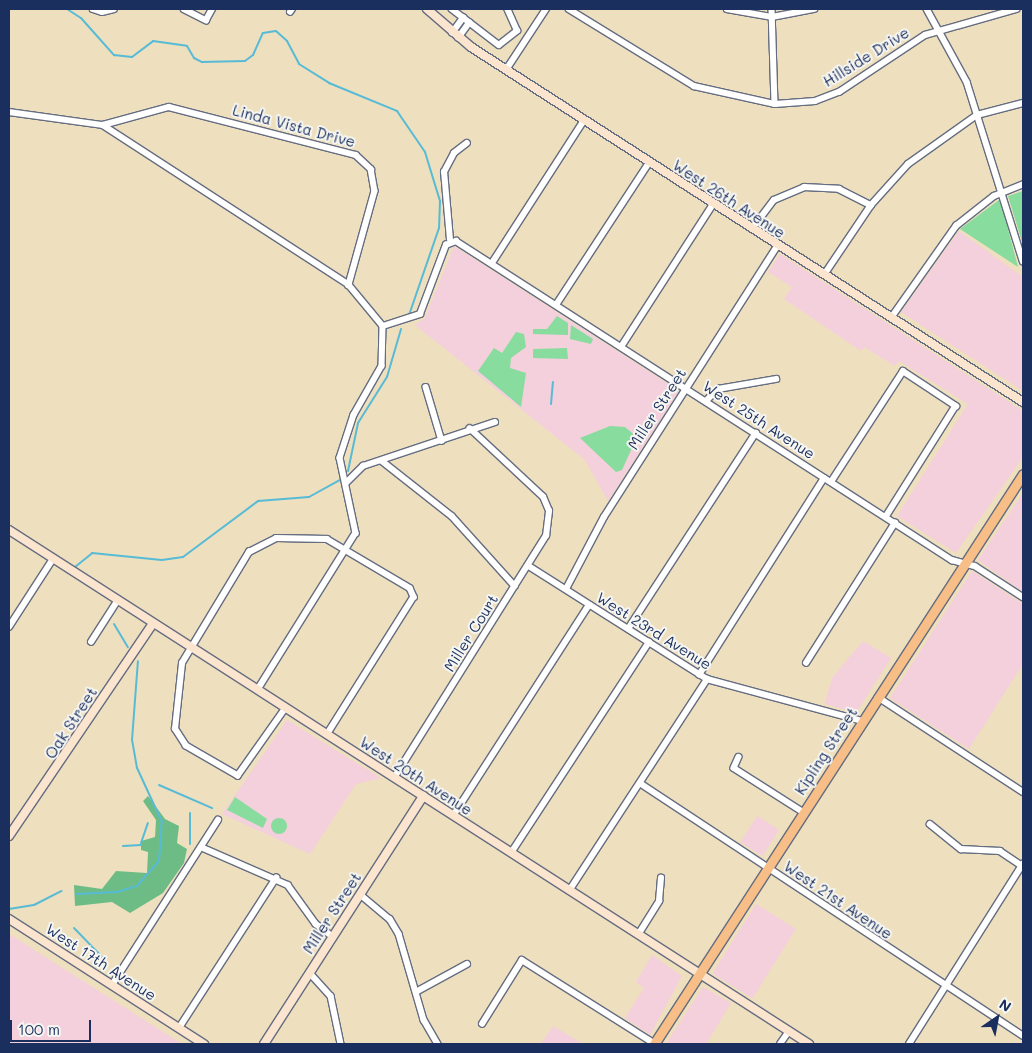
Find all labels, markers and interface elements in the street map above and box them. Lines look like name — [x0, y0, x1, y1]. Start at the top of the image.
street label: Hillside Drive — [820, 23, 912, 91]
street label: Linda Vista Drive — [231, 101, 357, 151]
street label: West 26th Avenue — [669, 156, 789, 242]
street label: Miller Street — [624, 365, 690, 453]
street label: West 25th Avenue — [700, 377, 818, 463]
street label: West 23rd Avenue — [593, 588, 715, 674]
street label: Miller Court — [440, 591, 502, 675]
street label: Oak Street — [41, 684, 101, 762]
street label: Kipling Street — [791, 704, 861, 798]
street label: West 20th Avenue — [356, 733, 476, 819]
street label: West 21st Avenue — [780, 857, 896, 943]
street label: Miller Street — [299, 869, 365, 957]
street label: West 17th Avenue — [42, 920, 160, 1004]
north arrow — [972, 993, 1022, 1043]
text: N — [996, 994, 1015, 1016]
scale bar — [12, 1010, 94, 1042]
text: 100 m — [18, 1019, 60, 1039]

